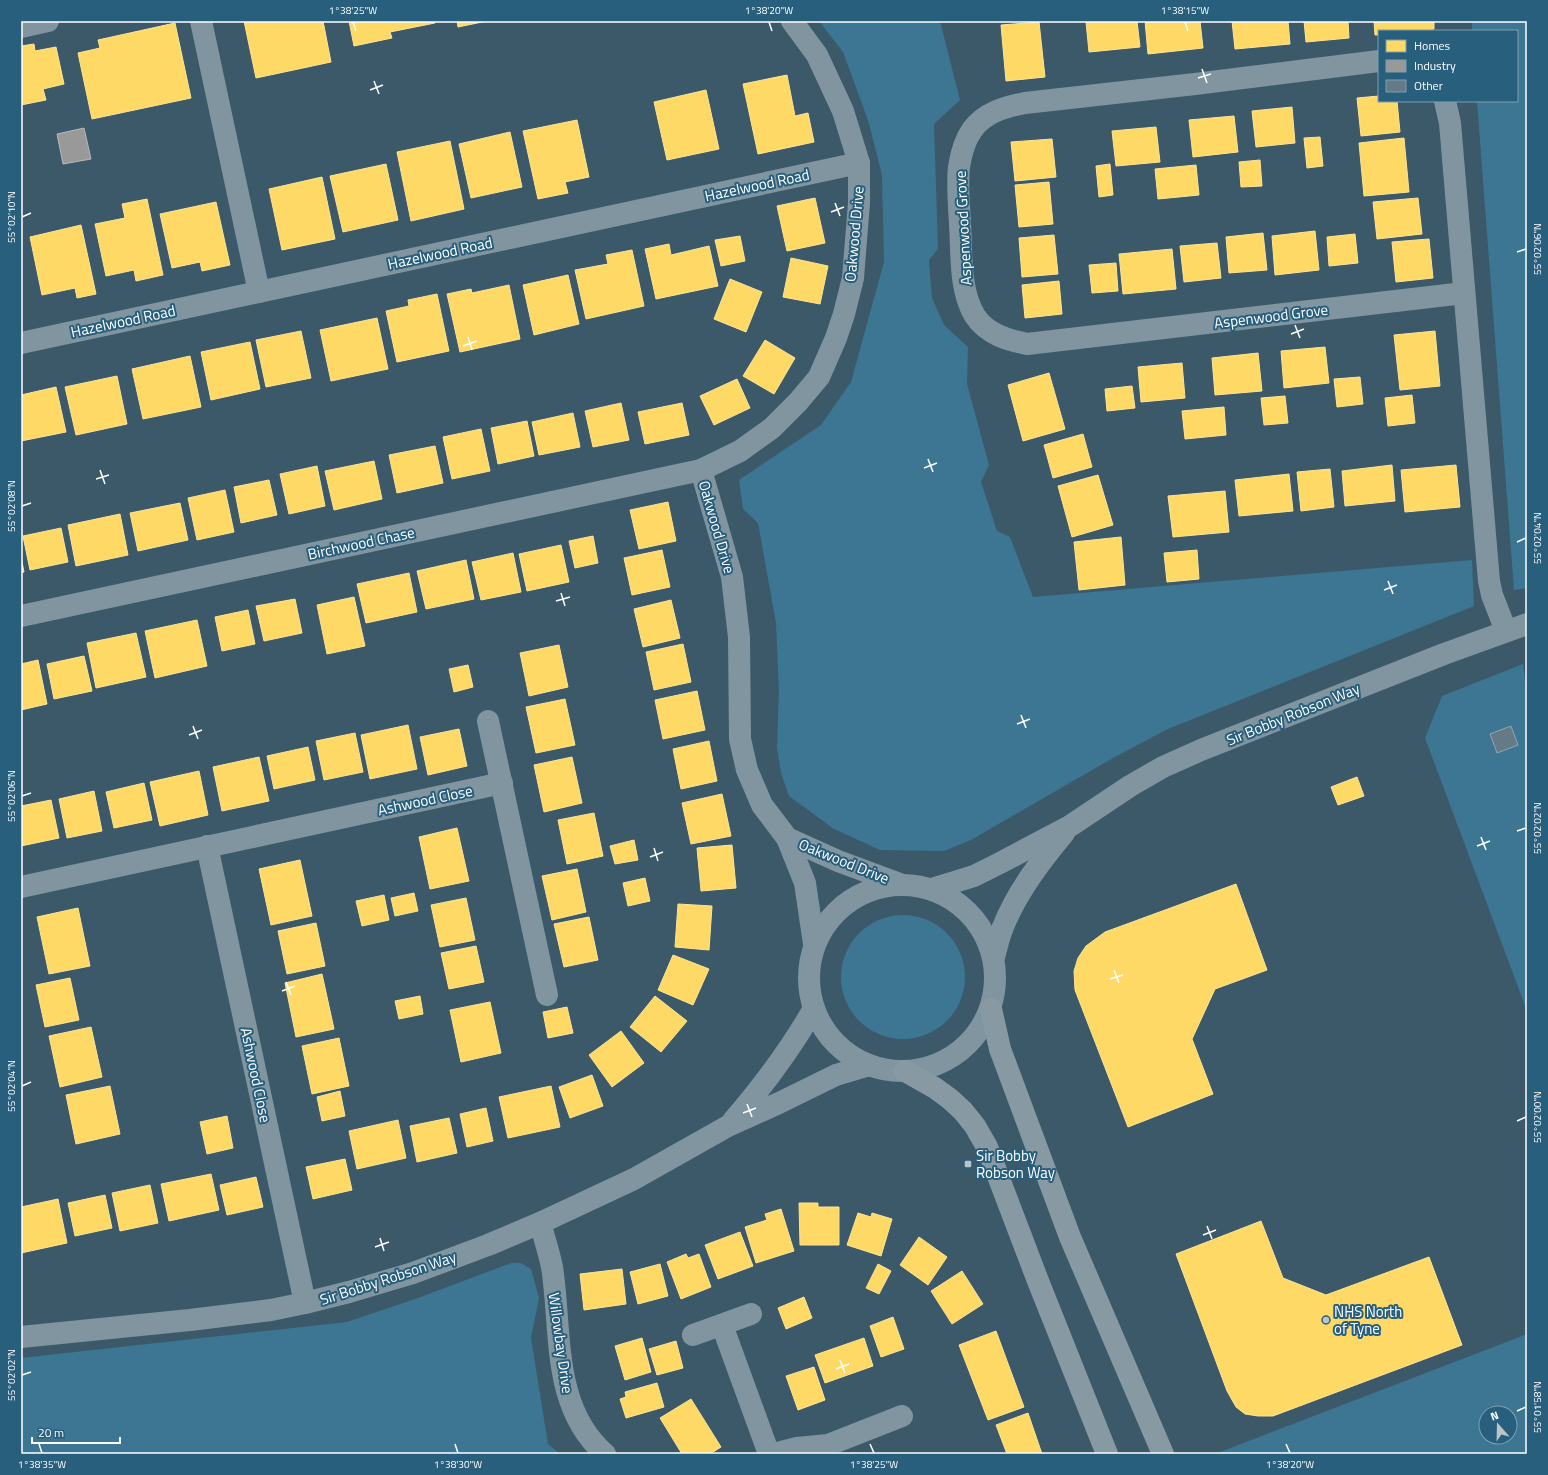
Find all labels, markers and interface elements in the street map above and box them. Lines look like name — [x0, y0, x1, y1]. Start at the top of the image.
text: 1°38'25"W — [329, 3, 377, 18]
text: 1°38'20"W — [745, 3, 793, 18]
text: 1°38'15"W — [1161, 3, 1209, 18]
legend — [1378, 30, 1518, 102]
text: Homes — [1414, 36, 1450, 55]
text: Industry — [1414, 56, 1456, 75]
text: Other — [1414, 76, 1443, 95]
street label: Hazelwood Road — [703, 163, 811, 207]
street label: Aspenwood Grove — [949, 170, 977, 286]
street label: Oakwood Drive — [838, 185, 870, 283]
text: 55°02'10"N — [4, 191, 19, 243]
text: 55°02'06"N — [1530, 223, 1545, 275]
street label: Hazelwood Road — [386, 231, 494, 275]
street label: Aspenwood Grove — [1213, 298, 1329, 334]
street label: Hazelwood Road — [69, 299, 177, 343]
street label: Oakwood Drive — [693, 478, 741, 576]
text: 55°02'08"N — [4, 480, 19, 532]
text: 55°02'04"N — [1530, 512, 1545, 564]
street label: Birchwood Chase — [305, 520, 417, 566]
street label: Sir Bobby Robson Way — [1223, 677, 1363, 751]
text: 55°02'06"N — [4, 770, 19, 822]
street label: Ashwood Close — [375, 779, 475, 821]
text: 55°02'02"N — [1530, 802, 1545, 854]
street label: Oakwood Drive — [795, 832, 893, 890]
street label: Ashwood Close — [235, 1025, 277, 1125]
text: 55°02'04"N — [4, 1060, 19, 1112]
text: 55°02'00"N — [1530, 1091, 1545, 1143]
place label: Sir Bobby Robson Way — [976, 1144, 1055, 1184]
marker: Sir Bobby Robson Way — [963, 1159, 973, 1169]
street label: Sir Bobby Robson Way — [317, 1245, 459, 1311]
street label: Willowbay Drive — [543, 1291, 579, 1395]
place label: NHS North of Tyne — [1334, 1300, 1402, 1340]
marker: NHS North of Tyne — [1321, 1315, 1331, 1325]
text: 55°02'02"N — [4, 1349, 19, 1401]
text: 55°01'58"N — [1530, 1381, 1545, 1433]
north arrow — [1478, 1405, 1518, 1445]
text: N — [1488, 1407, 1501, 1424]
scale bar — [32, 1419, 120, 1445]
text: 20 m — [38, 1423, 64, 1442]
text: 1°38'35"W — [18, 1457, 66, 1472]
text: 1°38'30"W — [434, 1457, 482, 1472]
text: 1°38'25"W — [850, 1457, 898, 1472]
text: 1°38'20"W — [1266, 1457, 1314, 1472]

